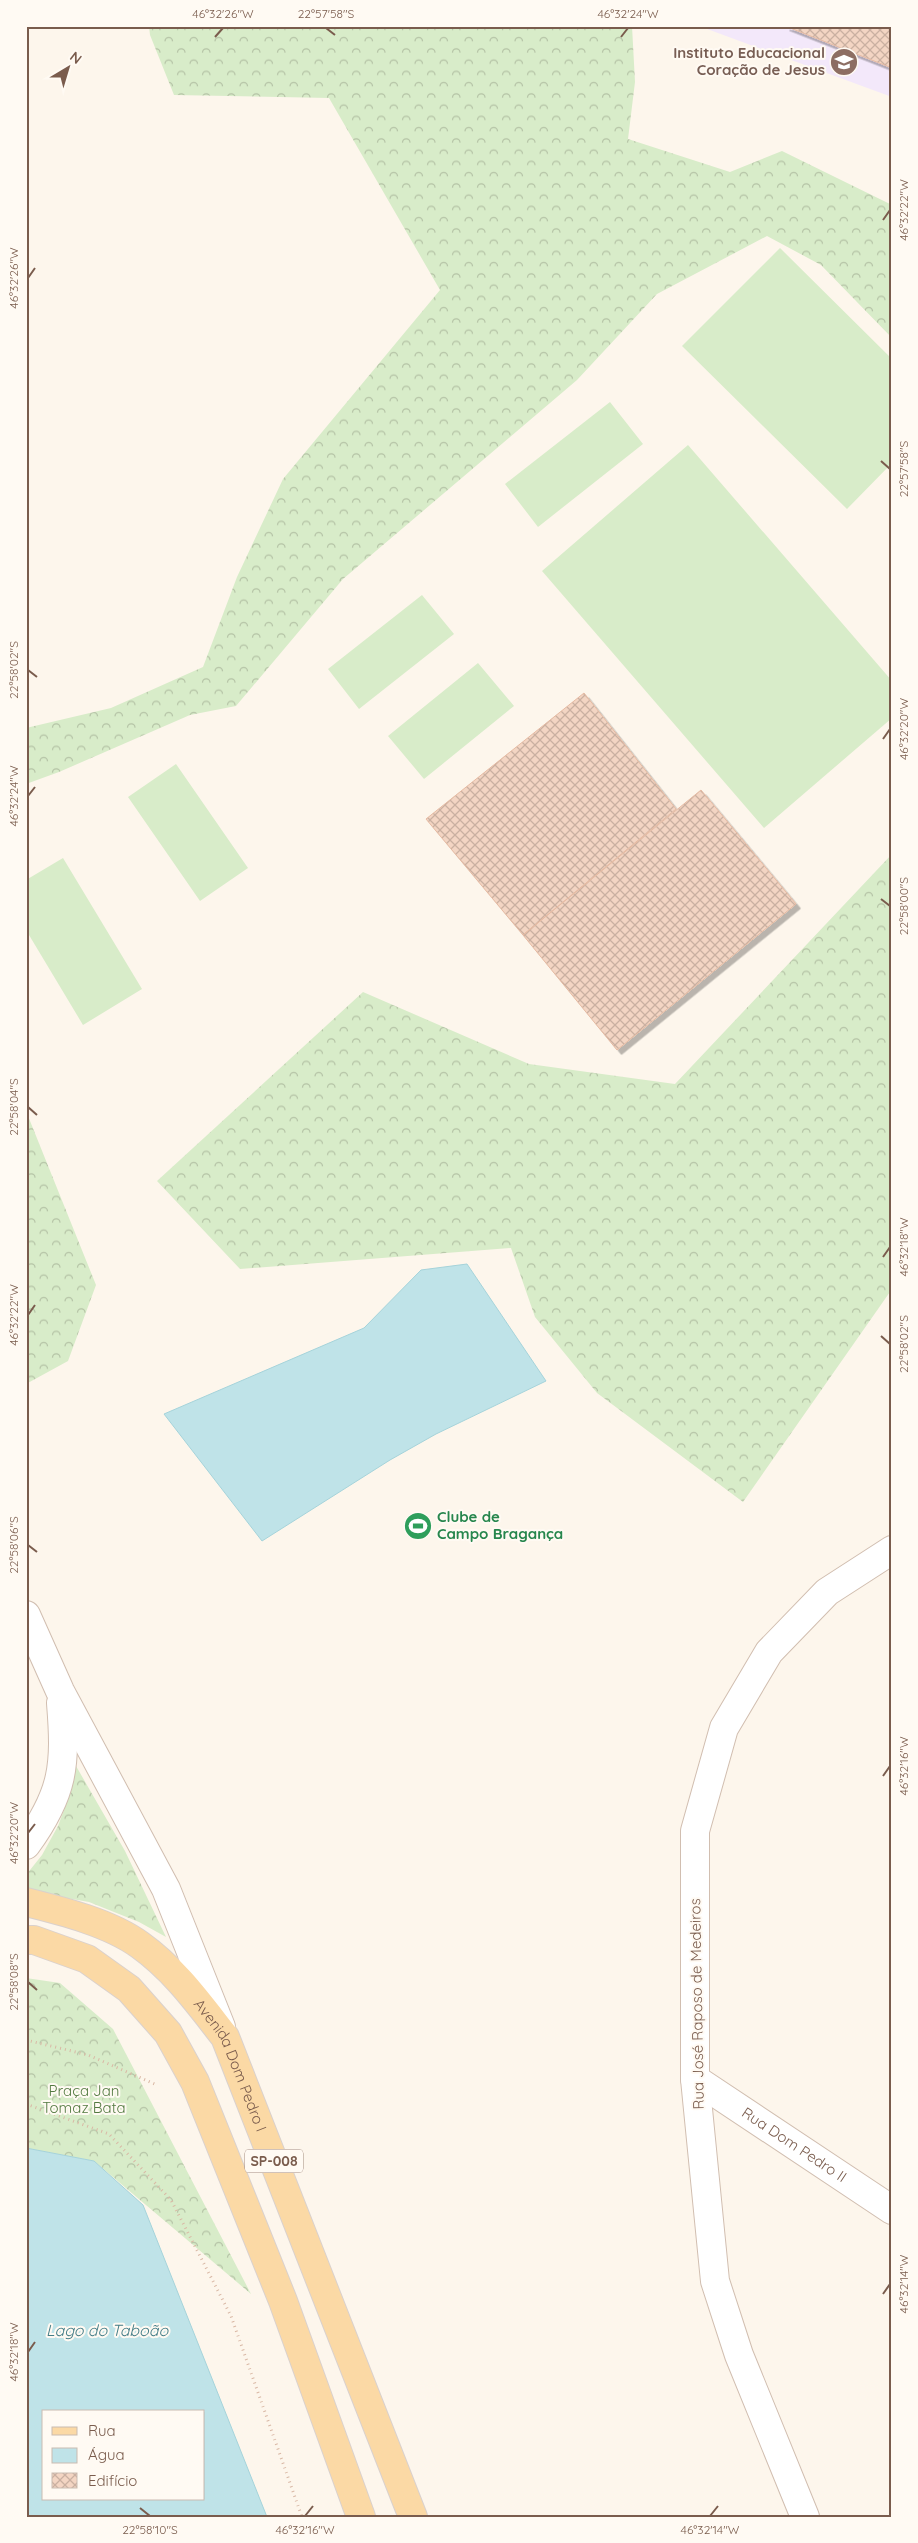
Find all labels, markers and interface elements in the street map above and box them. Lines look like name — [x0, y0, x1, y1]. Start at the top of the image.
text: 46°32'26"W — [192, 6, 254, 21]
text: 22°57'58"S — [298, 6, 355, 21]
text: 46°32'24"W — [598, 6, 659, 21]
north arrow — [42, 42, 92, 92]
place label: Instituto Educacional Coração de Jesus — [673, 43, 825, 79]
text: N — [66, 47, 86, 68]
school or university icon: Instituto Educacional Coração de Jesus — [829, 47, 859, 77]
text: 46°32'22"W — [896, 179, 911, 241]
text: 46°32'26"W — [6, 247, 21, 309]
text: 22°57'58"S — [896, 440, 911, 497]
text: 22°58'02"S — [6, 641, 21, 699]
text: 46°32'20"W — [896, 698, 911, 760]
text: 46°32'24"W — [6, 765, 21, 827]
text: 22°58'00"S — [896, 877, 911, 935]
text: 22°58'04"S — [6, 1078, 21, 1136]
text: 46°32'18"W — [896, 1217, 911, 1277]
text: 46°32'22"W — [6, 1284, 21, 1346]
text: 22°58'02"S — [896, 1315, 911, 1373]
place label: Clube de Campo Bragança — [437, 1507, 563, 1543]
sports icon: Clube de Campo Bragança — [403, 1511, 433, 1541]
text: 22°58'06"S — [6, 1516, 21, 1574]
text: 46°32'16"W — [896, 1736, 911, 1796]
text: 46°32'20"W — [6, 1802, 21, 1864]
street label: Rua José Raposo de Medeiros — [685, 1898, 708, 2110]
text: 22°58'08"S — [6, 1953, 21, 2011]
street label: Avenida Dom Pedro I — [190, 1995, 271, 2134]
park label: Praça Jan Tomaz Bata — [42, 2081, 126, 2117]
street label: Rua Dom Pedro II — [738, 2103, 850, 2186]
road number: SP-008 — [245, 2150, 303, 2172]
text: 46°32'14"W — [896, 2254, 911, 2313]
water label: Lago do Taboão — [46, 2320, 169, 2340]
text: 46°32'18"W — [6, 2322, 21, 2382]
legend — [42, 2410, 205, 2500]
text: Rua — [88, 2421, 116, 2440]
text: Água — [88, 2445, 125, 2464]
text: Edifício — [88, 2471, 137, 2490]
text: 22°58'10"S — [122, 2522, 178, 2537]
text: 46°32'16"W — [275, 2522, 335, 2537]
text: 46°32'14"W — [681, 2522, 740, 2537]

